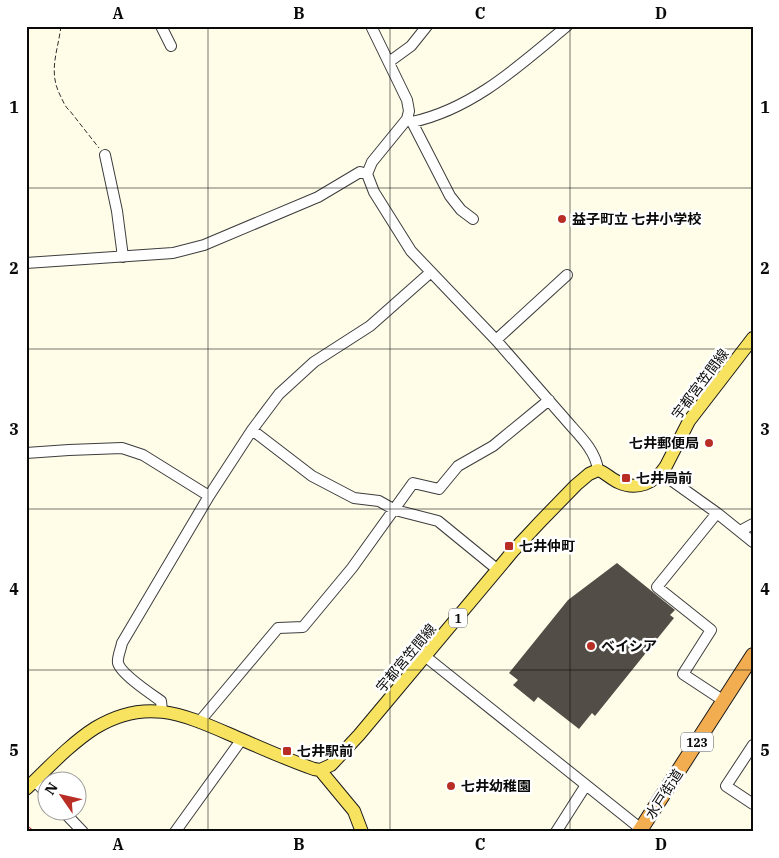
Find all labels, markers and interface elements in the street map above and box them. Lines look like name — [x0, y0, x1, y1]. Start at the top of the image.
text: A — [112, 3, 124, 23]
text: B — [293, 3, 305, 23]
text: C — [475, 3, 485, 23]
text: D — [655, 3, 667, 23]
text: 1 — [9, 97, 19, 117]
text: 1 — [760, 97, 770, 117]
place label: 益子町立 七井小学校 — [572, 210, 701, 228]
marker: 益子町立 七井小学校 — [556, 213, 568, 225]
text: 2 — [9, 258, 19, 278]
text: 2 — [760, 258, 770, 278]
street label: 宇都宮笠間線 — [668, 345, 732, 423]
text: 3 — [9, 419, 19, 439]
text: 3 — [760, 419, 770, 439]
place label: 七井郵便局 — [629, 434, 699, 452]
marker: 七井郵便局 — [703, 437, 715, 449]
place label: 七井局前 — [636, 469, 692, 487]
marker: 七井局前 — [620, 472, 632, 484]
place label: 七井仲町 — [519, 537, 575, 555]
marker: 七井仲町 — [503, 540, 515, 552]
text: 4 — [9, 579, 19, 599]
text: 4 — [760, 579, 770, 599]
road number: 1 — [449, 608, 467, 628]
street label: 宇都宮笠間線 — [372, 620, 440, 696]
place label: ベイシア — [601, 637, 657, 655]
marker: ベイシア — [585, 640, 597, 652]
road number: 123 — [681, 732, 713, 752]
text: 5 — [9, 740, 19, 760]
text: 5 — [760, 740, 770, 760]
place label: 七井駅前 — [297, 742, 353, 760]
marker: 七井駅前 — [281, 745, 293, 757]
street label: 水戸街道 — [641, 766, 687, 822]
north arrow — [38, 770, 88, 820]
place label: 七井幼稚園 — [461, 777, 531, 795]
text: N — [41, 779, 62, 798]
marker: 七井幼稚園 — [445, 780, 457, 792]
text: A — [112, 834, 124, 854]
text: B — [293, 834, 305, 854]
text: C — [475, 834, 485, 854]
text: D — [655, 834, 667, 854]

